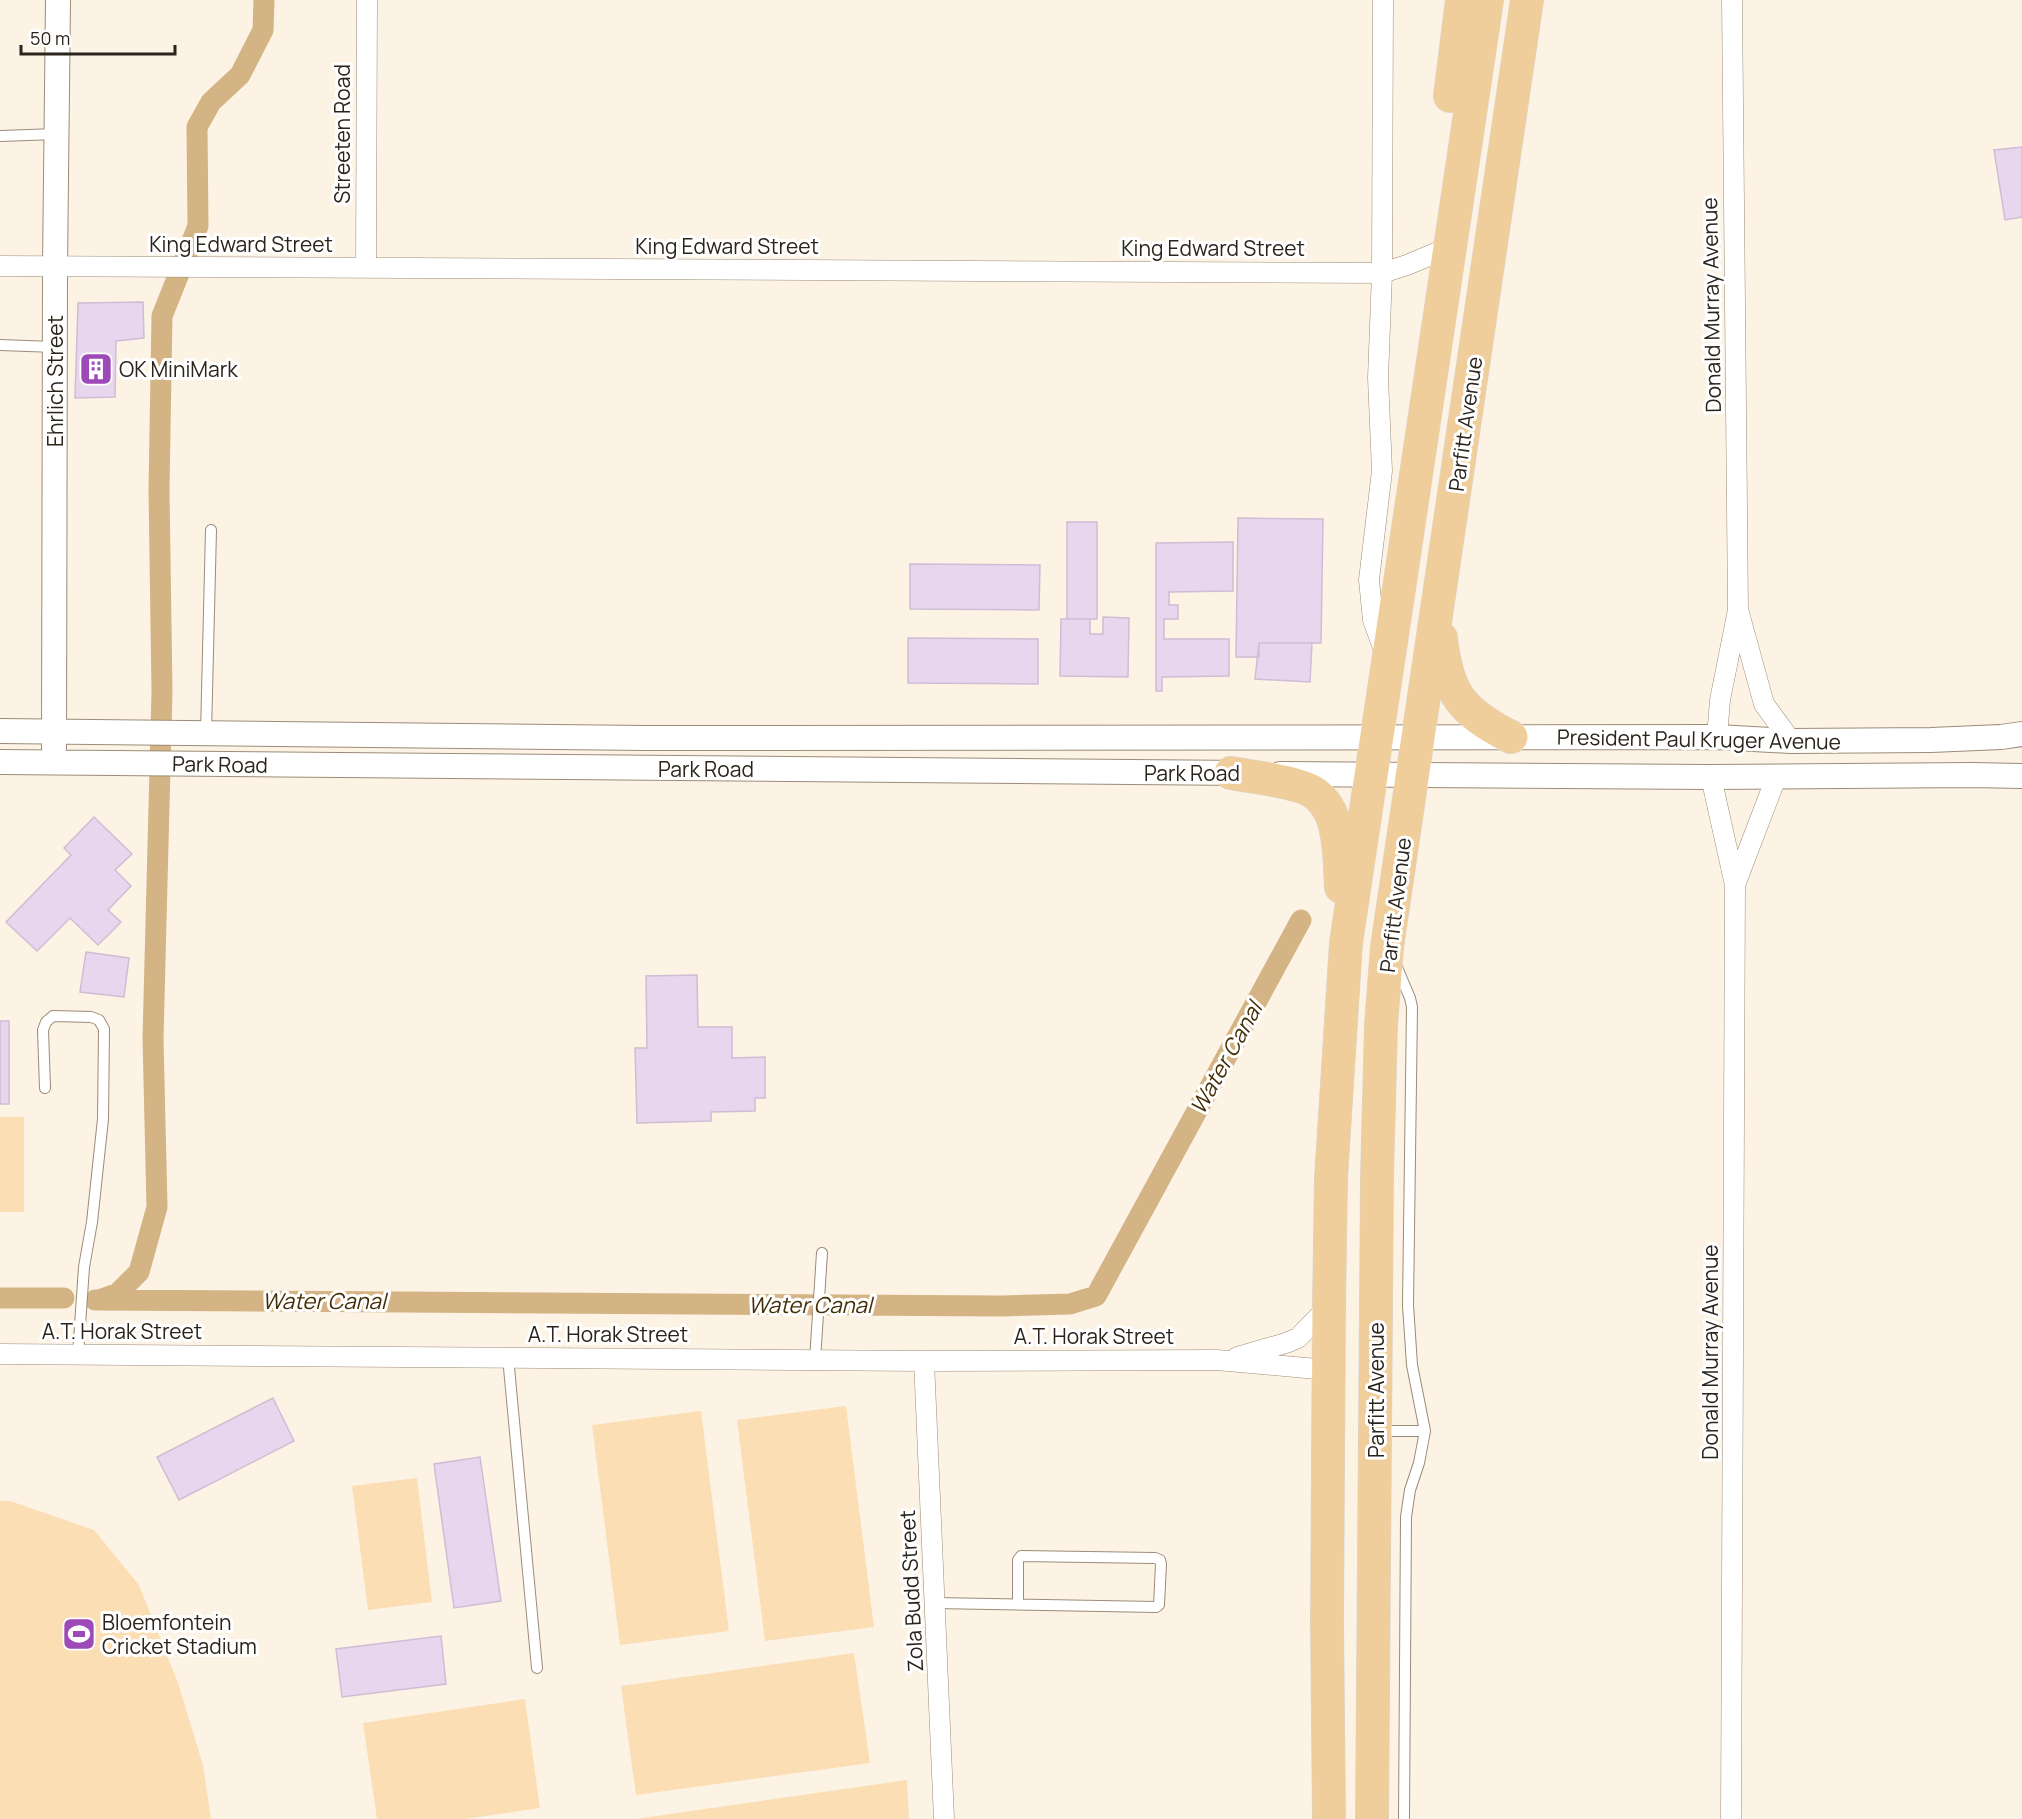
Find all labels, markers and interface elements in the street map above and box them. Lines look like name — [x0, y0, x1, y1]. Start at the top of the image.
scale bar — [21, 18, 176, 56]
text: 50 m — [30, 26, 70, 50]
street label: Streeten Road — [328, 64, 356, 204]
street label: Donald Murray Avenue — [1695, 197, 1727, 413]
street label: King Edward Street — [149, 230, 333, 258]
street label: King Edward Street — [635, 232, 819, 260]
street label: King Edward Street — [1121, 234, 1305, 262]
street label: Ehrlich Street — [41, 315, 69, 447]
building icon: OK MiniMark — [78, 351, 114, 387]
place label: OK MiniMark — [119, 355, 238, 383]
street label: Parfitt Avenue — [1442, 355, 1488, 493]
street label: President Paul Kruger Avenue — [1557, 723, 1841, 755]
street label: Park Road — [172, 749, 268, 779]
street label: Park Road — [658, 755, 754, 783]
street label: Park Road — [1144, 759, 1240, 787]
street label: Parfitt Avenue — [1373, 836, 1417, 974]
water label: Water Canal — [1183, 994, 1271, 1119]
street label: Donald Murray Avenue — [1696, 1244, 1724, 1460]
water label: Water Canal — [262, 1286, 389, 1316]
water label: Water Canal — [748, 1290, 875, 1320]
street label: A.T. Horak Street — [42, 1317, 202, 1345]
street label: A.T. Horak Street — [528, 1320, 688, 1348]
street label: A.T. Horak Street — [1014, 1322, 1174, 1350]
street label: Parfitt Avenue — [1362, 1322, 1390, 1458]
street label: Zola Budd Street — [893, 1509, 929, 1673]
place label: Bloemfontein Cricket Stadium — [102, 1608, 257, 1660]
sports icon: Bloemfontein Cricket Stadium — [61, 1616, 97, 1652]

